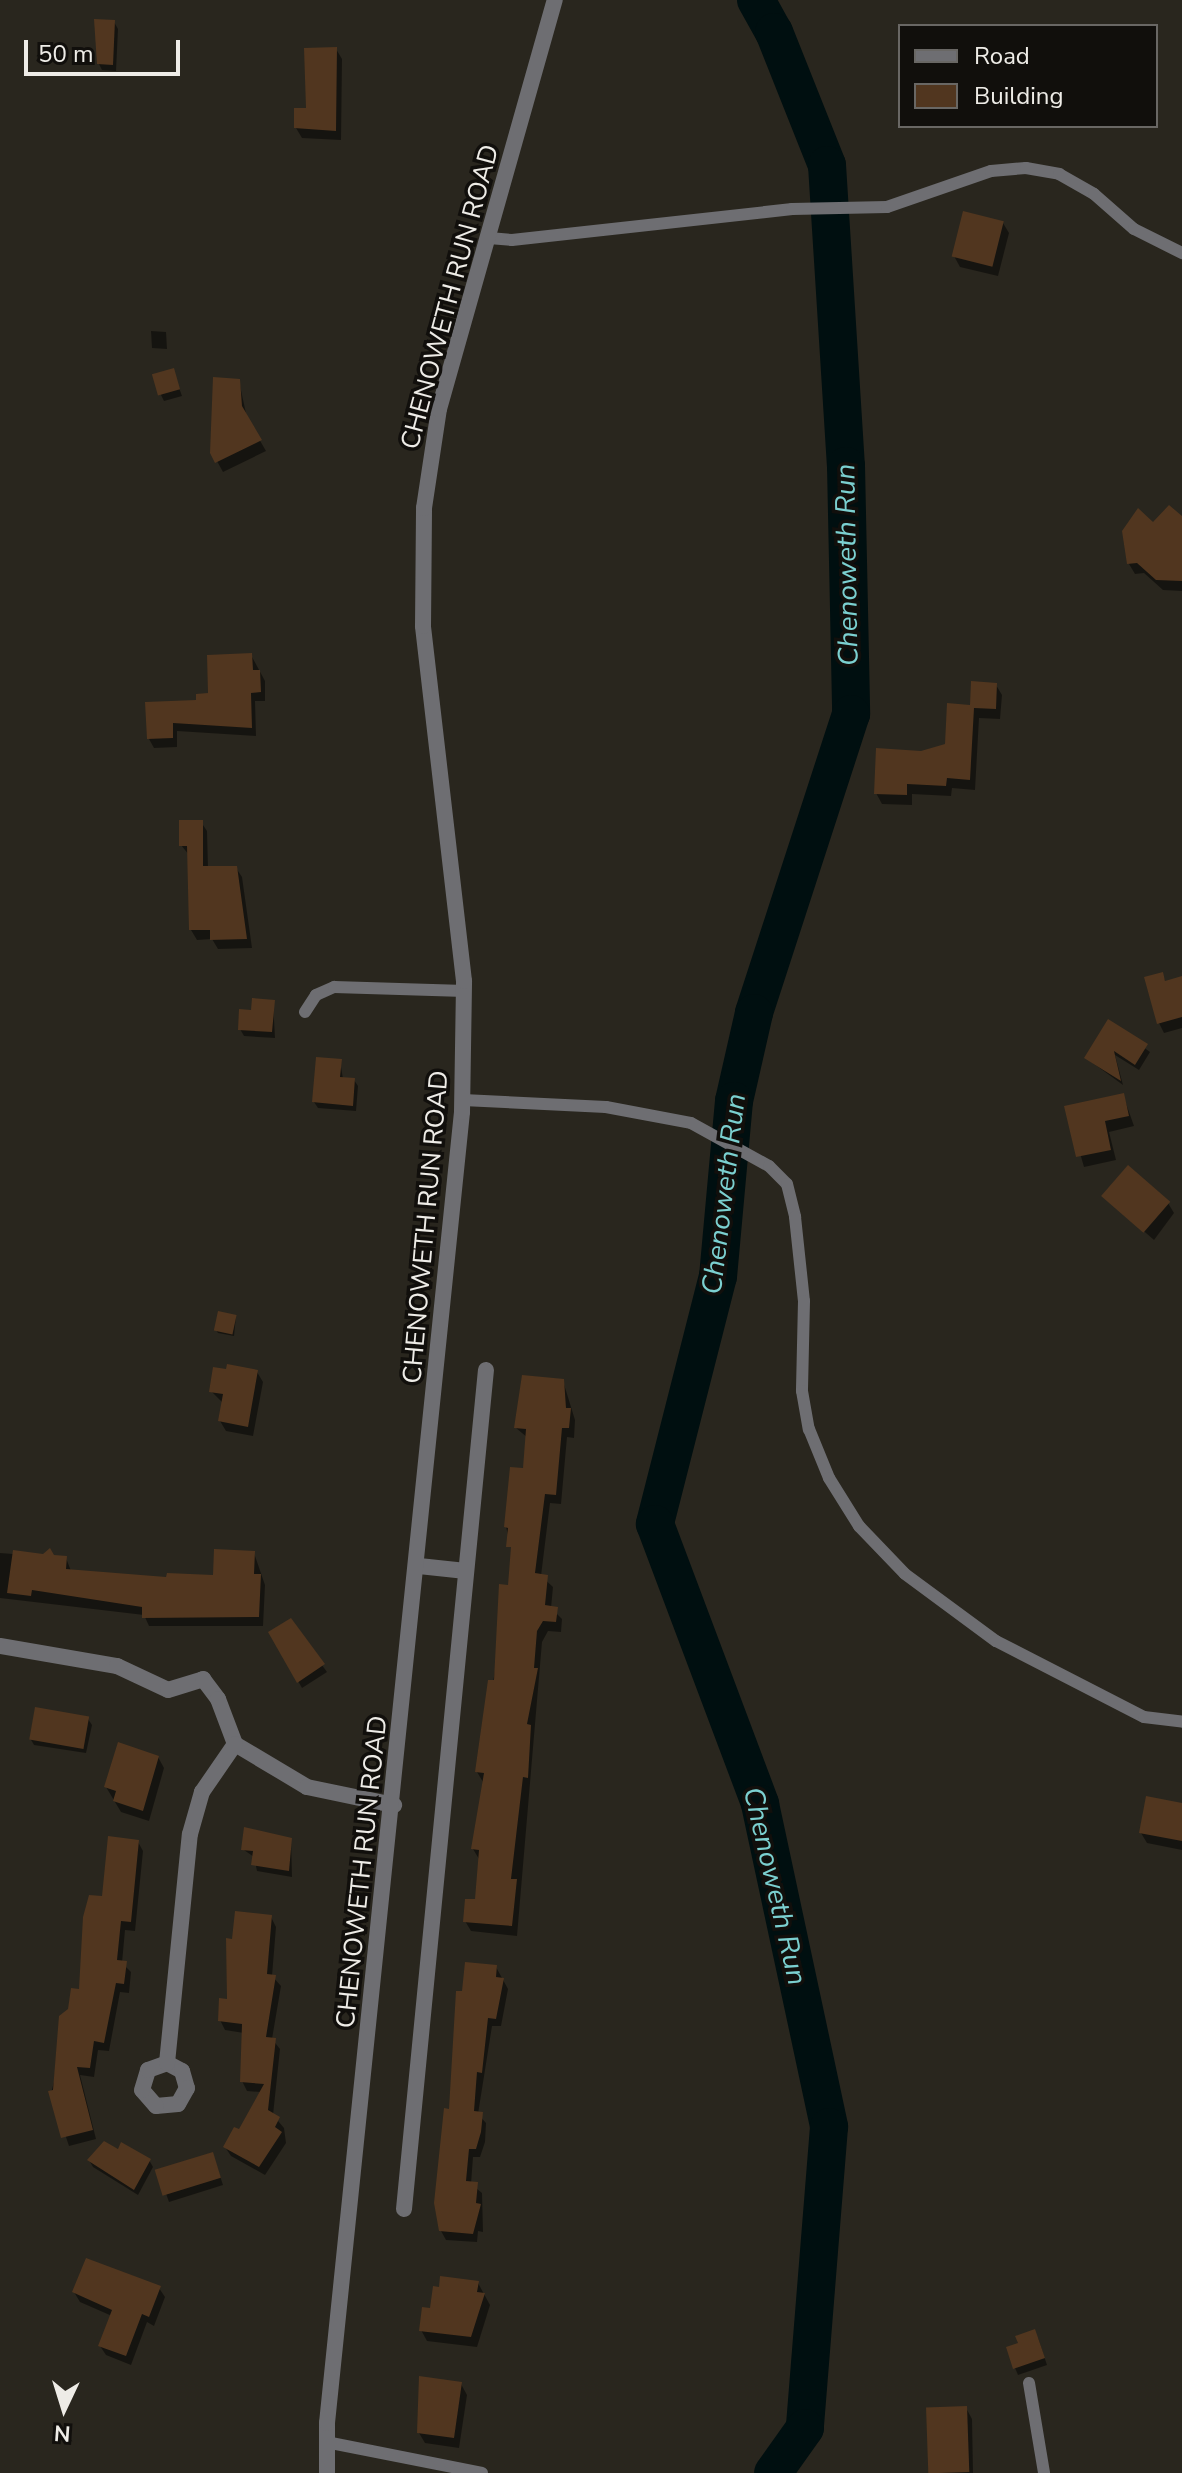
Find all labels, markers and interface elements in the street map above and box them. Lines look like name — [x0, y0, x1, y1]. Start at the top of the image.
scale bar — [28, 24, 184, 74]
legend — [898, 24, 1158, 128]
text: 50 m — [38, 38, 94, 70]
text: Road — [974, 40, 1030, 72]
text: Building — [974, 80, 1064, 112]
street label: CHENOWETH RUN ROAD — [394, 141, 506, 453]
water label: Chenoweth Run — [828, 464, 866, 666]
street label: CHENOWETH RUN ROAD — [397, 1069, 455, 1385]
water label: Chenoweth Run — [695, 1092, 753, 1296]
street label: CHENOWETH RUN ROAD — [330, 1714, 394, 2030]
water label: Chenoweth Run — [736, 1784, 814, 1988]
north arrow — [24, 2369, 104, 2449]
text: N — [53, 2417, 72, 2448]

